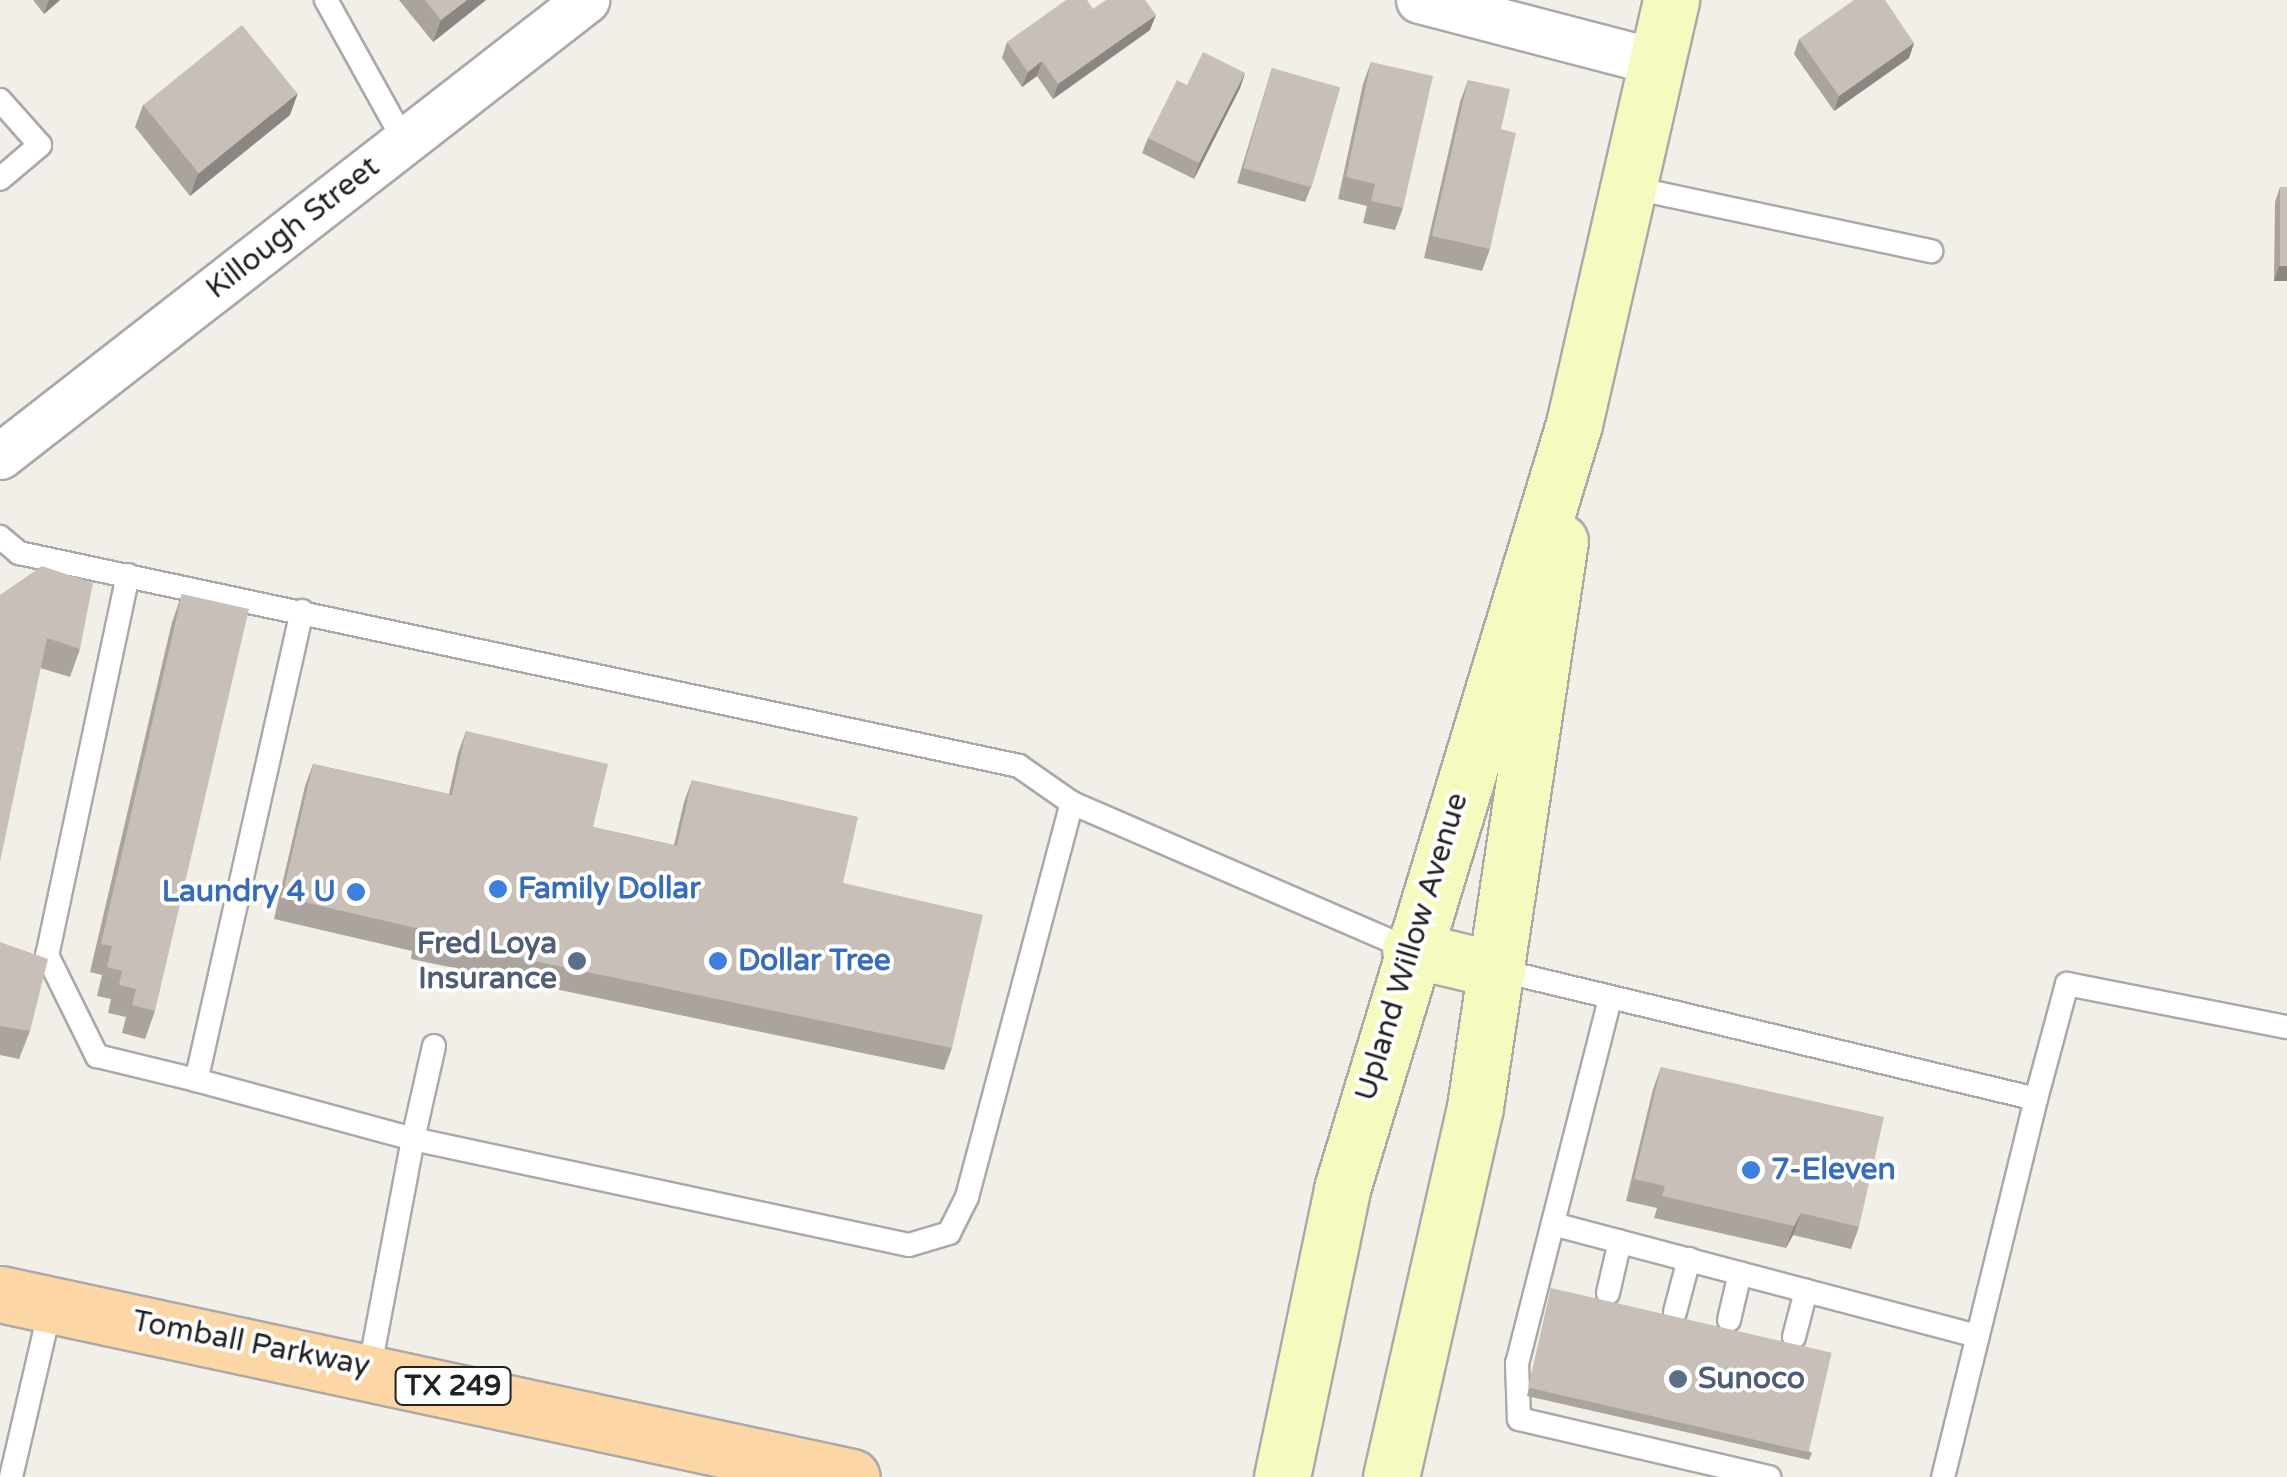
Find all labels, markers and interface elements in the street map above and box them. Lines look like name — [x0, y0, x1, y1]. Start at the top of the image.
street label: Killough Street — [199, 149, 387, 307]
street label: Upland Willow Avenue — [1348, 789, 1476, 1105]
place label: Family Dollar — [518, 871, 701, 907]
place label: Laundry 4 U — [162, 874, 336, 910]
marker: Family Dollar — [487, 878, 509, 900]
marker: Laundry 4 U — [345, 881, 367, 903]
place label: Fred Loya Insurance — [417, 926, 557, 996]
place label: Dollar Tree — [738, 943, 891, 979]
marker: Fred Loya Insurance — [566, 950, 588, 972]
marker: Dollar Tree — [707, 950, 729, 972]
place label: 7-Eleven — [1771, 1152, 1896, 1188]
marker: 7-Eleven — [1740, 1159, 1762, 1181]
street label: Tomball Parkway — [129, 1303, 373, 1385]
place label: Sunoco — [1698, 1361, 1805, 1397]
road number: TX 249 — [393, 1363, 513, 1409]
marker: Sunoco — [1667, 1368, 1689, 1390]

